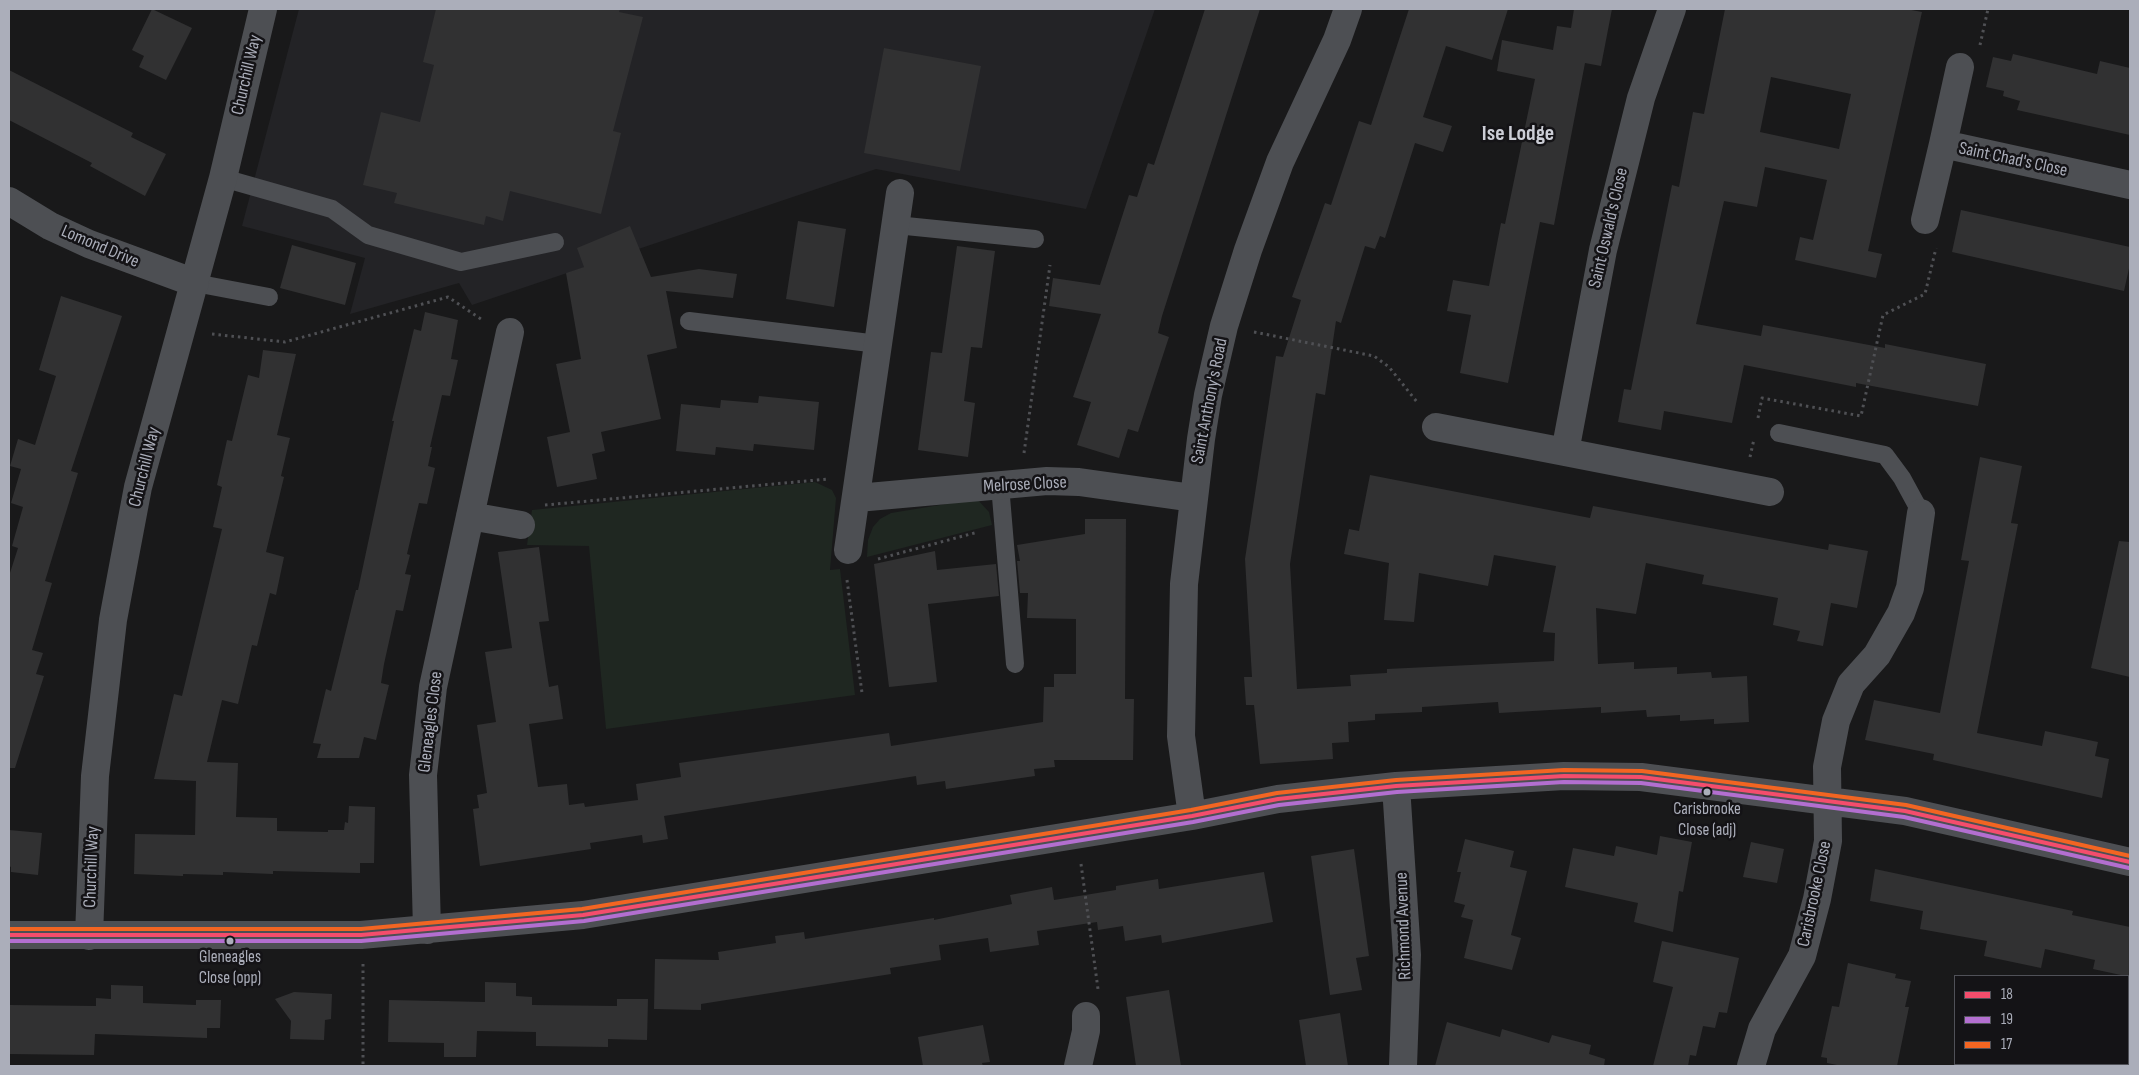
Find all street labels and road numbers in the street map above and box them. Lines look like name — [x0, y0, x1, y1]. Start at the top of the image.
street label: Churchill Way — [227, 33, 267, 117]
street label: Saint Chad's Close — [1957, 138, 2069, 182]
street label: Saint Oswald's Close — [1585, 166, 1633, 290]
street label: Lomond Drive — [58, 221, 142, 273]
street label: Saint Anthony's Road — [1187, 336, 1233, 466]
street label: Churchill Way — [125, 425, 165, 509]
street label: Melrose Close — [983, 472, 1067, 498]
street label: Gleneagles Close — [414, 670, 448, 774]
street label: Churchill Way — [80, 826, 104, 908]
street label: Carisbrooke Close — [1793, 839, 1837, 949]
street label: Richmond Avenue — [1391, 872, 1417, 980]

